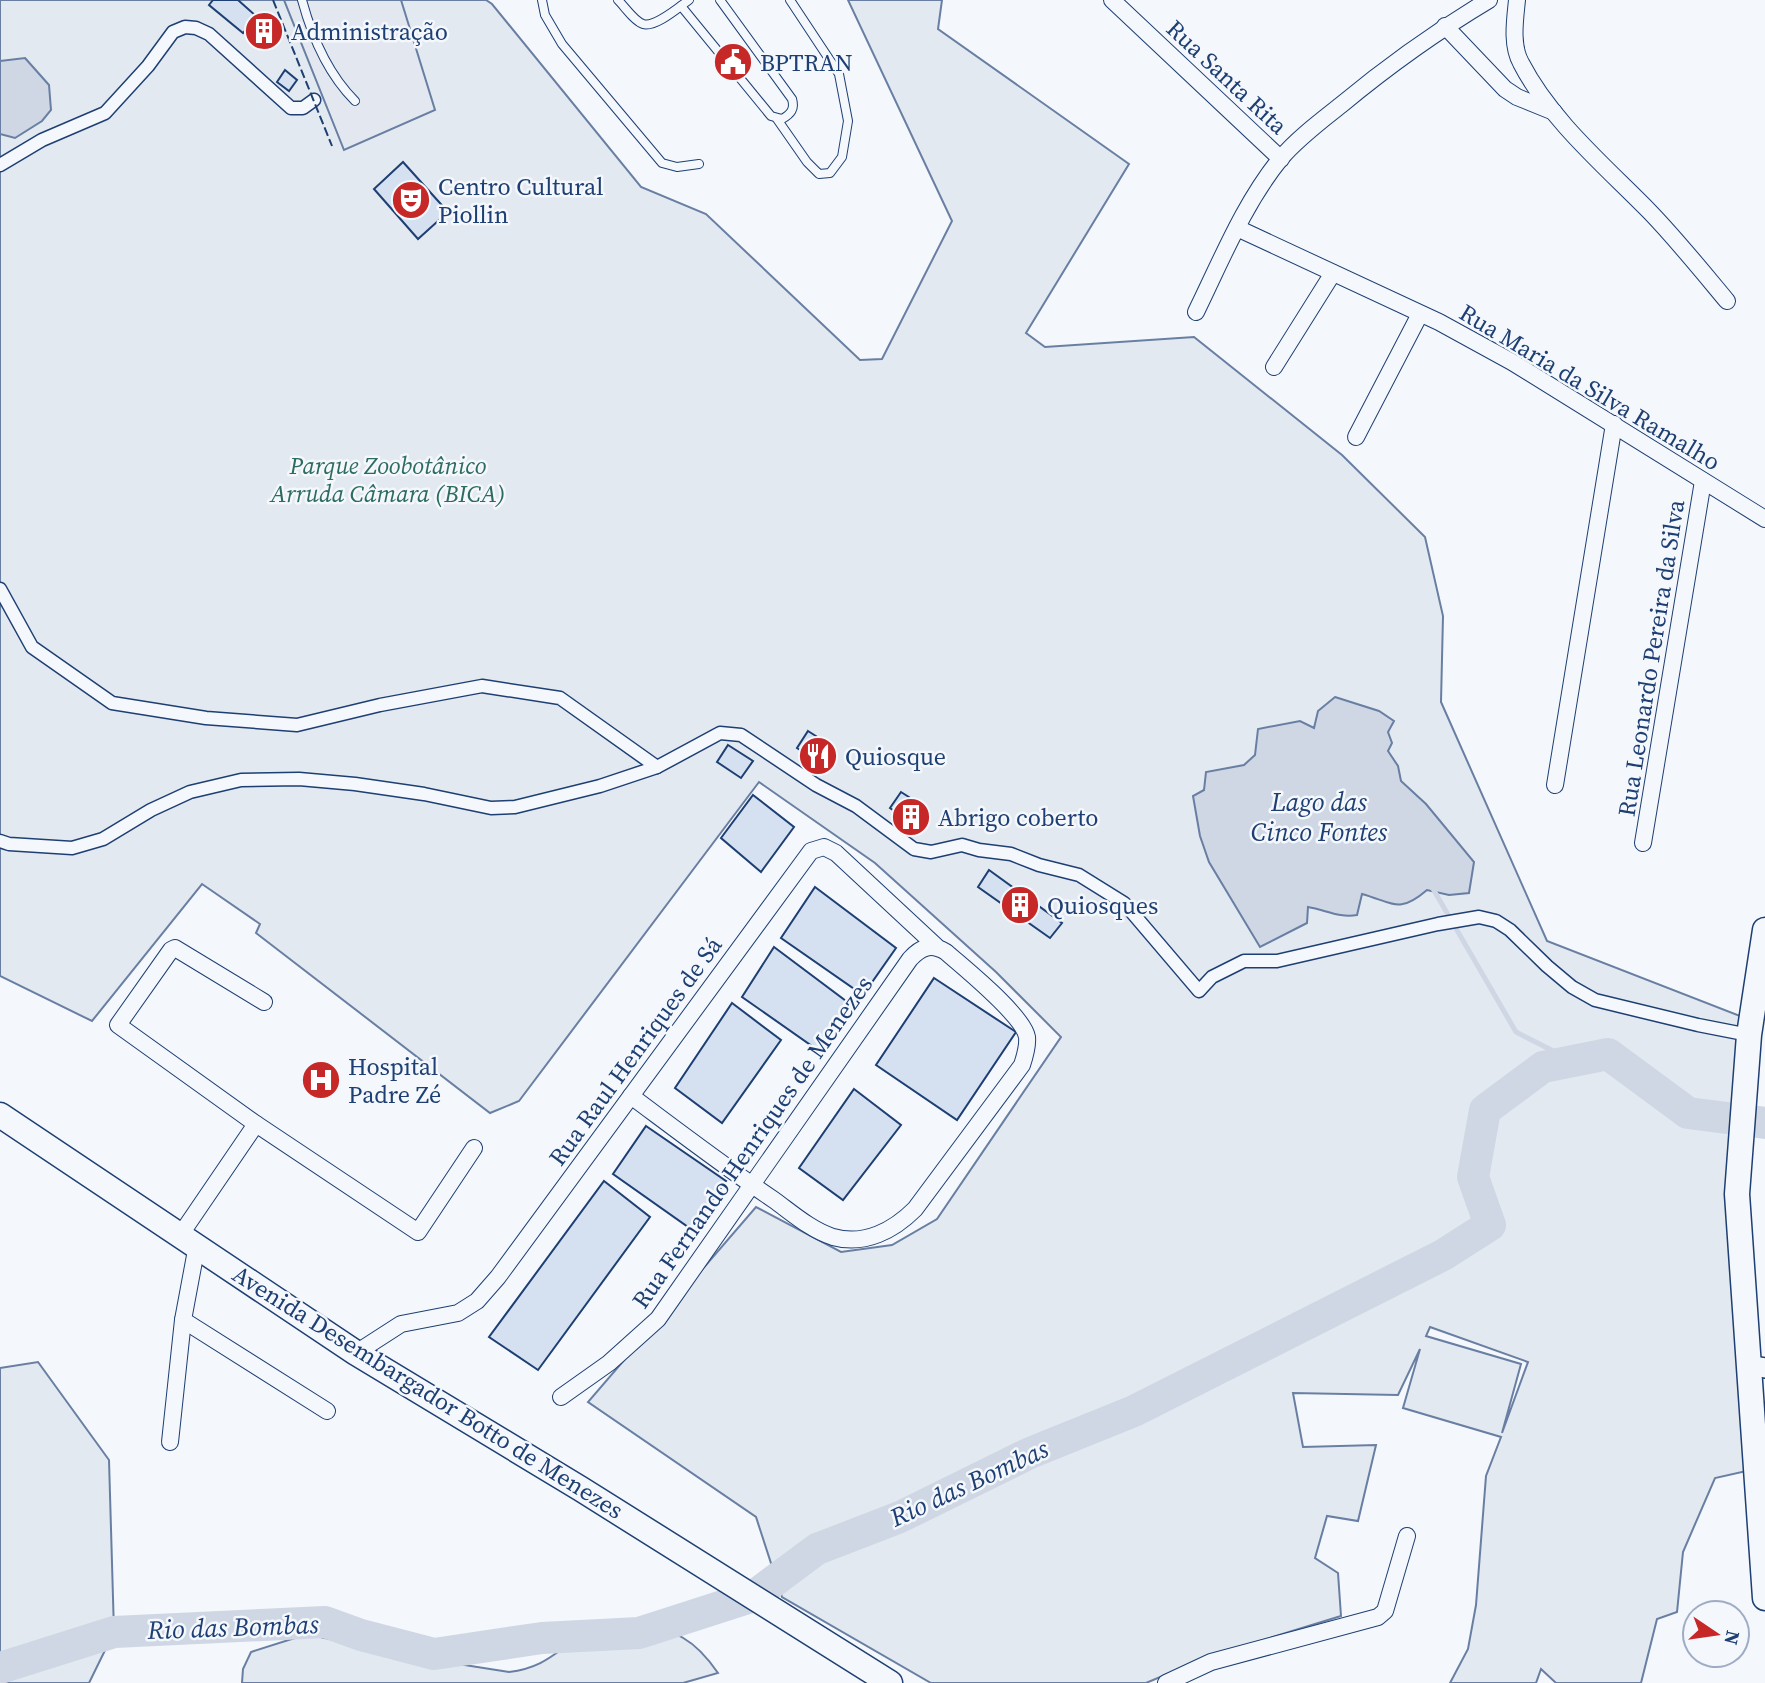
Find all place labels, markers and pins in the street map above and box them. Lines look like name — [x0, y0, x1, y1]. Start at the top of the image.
building icon: Administração — [243, 10, 285, 52]
place label: Administração — [291, 15, 448, 48]
public building icon: BPTRAN — [712, 41, 754, 83]
place label: BPTRAN — [760, 46, 853, 79]
place label: Centro Cultural Piollin — [438, 170, 603, 231]
theatre icon: Centro Cultural Piollin — [390, 179, 432, 221]
restaurant icon: Quiosque — [797, 735, 839, 777]
place label: Quiosque — [845, 740, 946, 773]
building icon: Abrigo coberto — [890, 796, 932, 838]
place label: Abrigo coberto — [938, 801, 1098, 834]
building icon: Quiosques — [999, 884, 1041, 926]
place label: Quiosques — [1047, 889, 1158, 922]
place label: Hospital Padre Zé — [348, 1050, 441, 1111]
hospital icon: Hospital Padre Zé — [300, 1059, 342, 1101]

